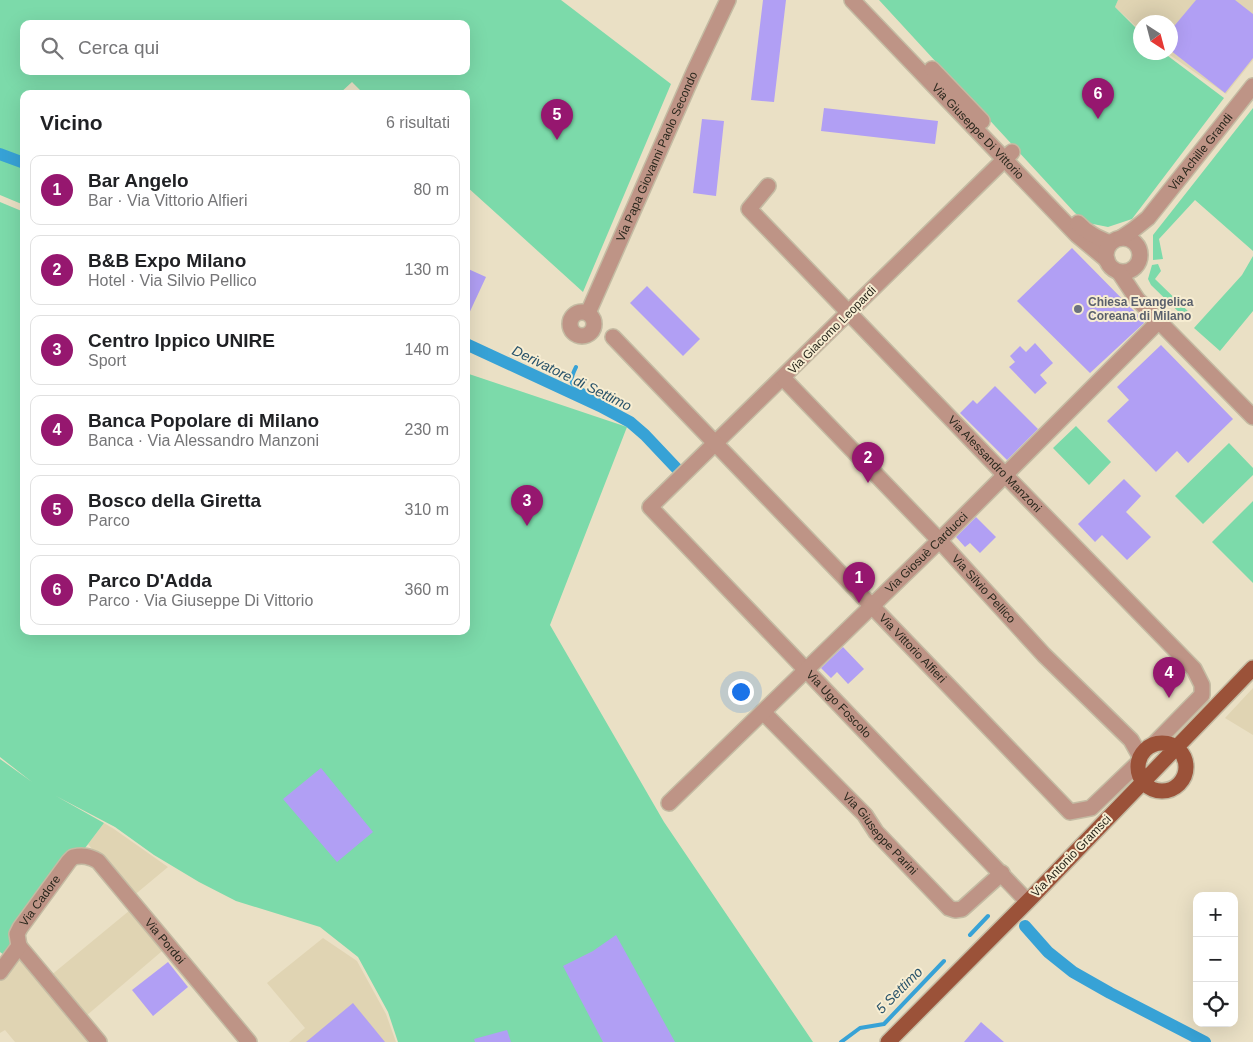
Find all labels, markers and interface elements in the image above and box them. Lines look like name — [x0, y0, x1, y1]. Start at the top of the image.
north arrow — [1133, 15, 1178, 60]
search box — [20, 20, 470, 75]
icon: search — [38, 34, 66, 62]
text: Cerca qui — [78, 37, 159, 58]
street label: Via Papa Giovanni Paolo Secondo — [613, 69, 700, 244]
pin: 6 — [1082, 78, 1114, 119]
street label: Via Giuseppe Di Vittorio — [929, 81, 1027, 182]
pin: 5 — [541, 99, 573, 140]
text: Vicino — [40, 111, 103, 134]
street label: Via Achille Grandi — [1166, 111, 1235, 193]
text: 6 risultati — [386, 114, 450, 131]
text: Bar Angelo — [88, 170, 189, 191]
text: 1 — [53, 181, 61, 198]
text: 80 m — [413, 181, 449, 198]
text: Bar · Via Vittorio Alfieri — [88, 192, 247, 209]
text: B&B Expo Milano — [88, 250, 246, 271]
text: 2 — [53, 261, 61, 278]
text: 130 m — [405, 261, 449, 278]
text: Hotel · Via Silvio Pellico — [88, 272, 257, 289]
street label: Via Giacomo Leopardi — [785, 283, 879, 377]
place label: Chiesa Evangelica Coreana di Milano — [1088, 295, 1194, 323]
marker: Chiesa Evangelica Coreana di Milano — [1072, 303, 1084, 315]
text: Centro Ippico UNIRE — [88, 330, 275, 351]
text: 3 — [53, 341, 61, 358]
text: 140 m — [405, 341, 449, 358]
water label: Derivatore di Settimo — [510, 342, 634, 414]
text: Sport — [88, 352, 126, 369]
text: Banca Popolare di Milano — [88, 410, 319, 431]
street label: Via Alessandro Manzoni — [945, 413, 1044, 515]
text: 4 — [53, 421, 61, 438]
text: 230 m — [405, 421, 449, 438]
text: Banca · Via Alessandro Manzoni — [88, 432, 319, 449]
pin: 2 — [852, 442, 884, 483]
pin: 3 — [511, 485, 543, 526]
text: Bosco della Giretta — [88, 490, 261, 511]
text: 5 — [53, 501, 61, 518]
text: 310 m — [405, 501, 449, 518]
street label: Via Giosuè Carducci — [882, 510, 970, 596]
text: Parco — [88, 512, 130, 529]
street label: Via Silvio Pellico — [949, 552, 1019, 626]
pin: 1 — [843, 562, 875, 603]
text: Parco D'Adda — [88, 570, 212, 591]
text: 6 — [53, 581, 61, 598]
text: 360 m — [405, 581, 449, 598]
text: Parco · Via Giuseppe Di Vittorio — [88, 592, 313, 609]
street label: Via Vittorio Alfieri — [876, 611, 949, 686]
pin: 4 — [1153, 657, 1185, 698]
street label: Via Ugo Foscolo — [803, 668, 874, 741]
your location — [728, 679, 754, 705]
street label: Via Giuseppe Parini — [840, 789, 920, 878]
street label: Via Antonio Gramsci — [1028, 812, 1114, 900]
street label: Via Cadore — [17, 872, 64, 929]
map controls — [1193, 892, 1238, 1027]
button: + — [1193, 892, 1238, 937]
street label: Via Pordoi — [142, 915, 188, 967]
button: − — [1193, 937, 1238, 982]
water label: 5 Settimo — [872, 963, 926, 1017]
button: locate — [1193, 982, 1238, 1027]

